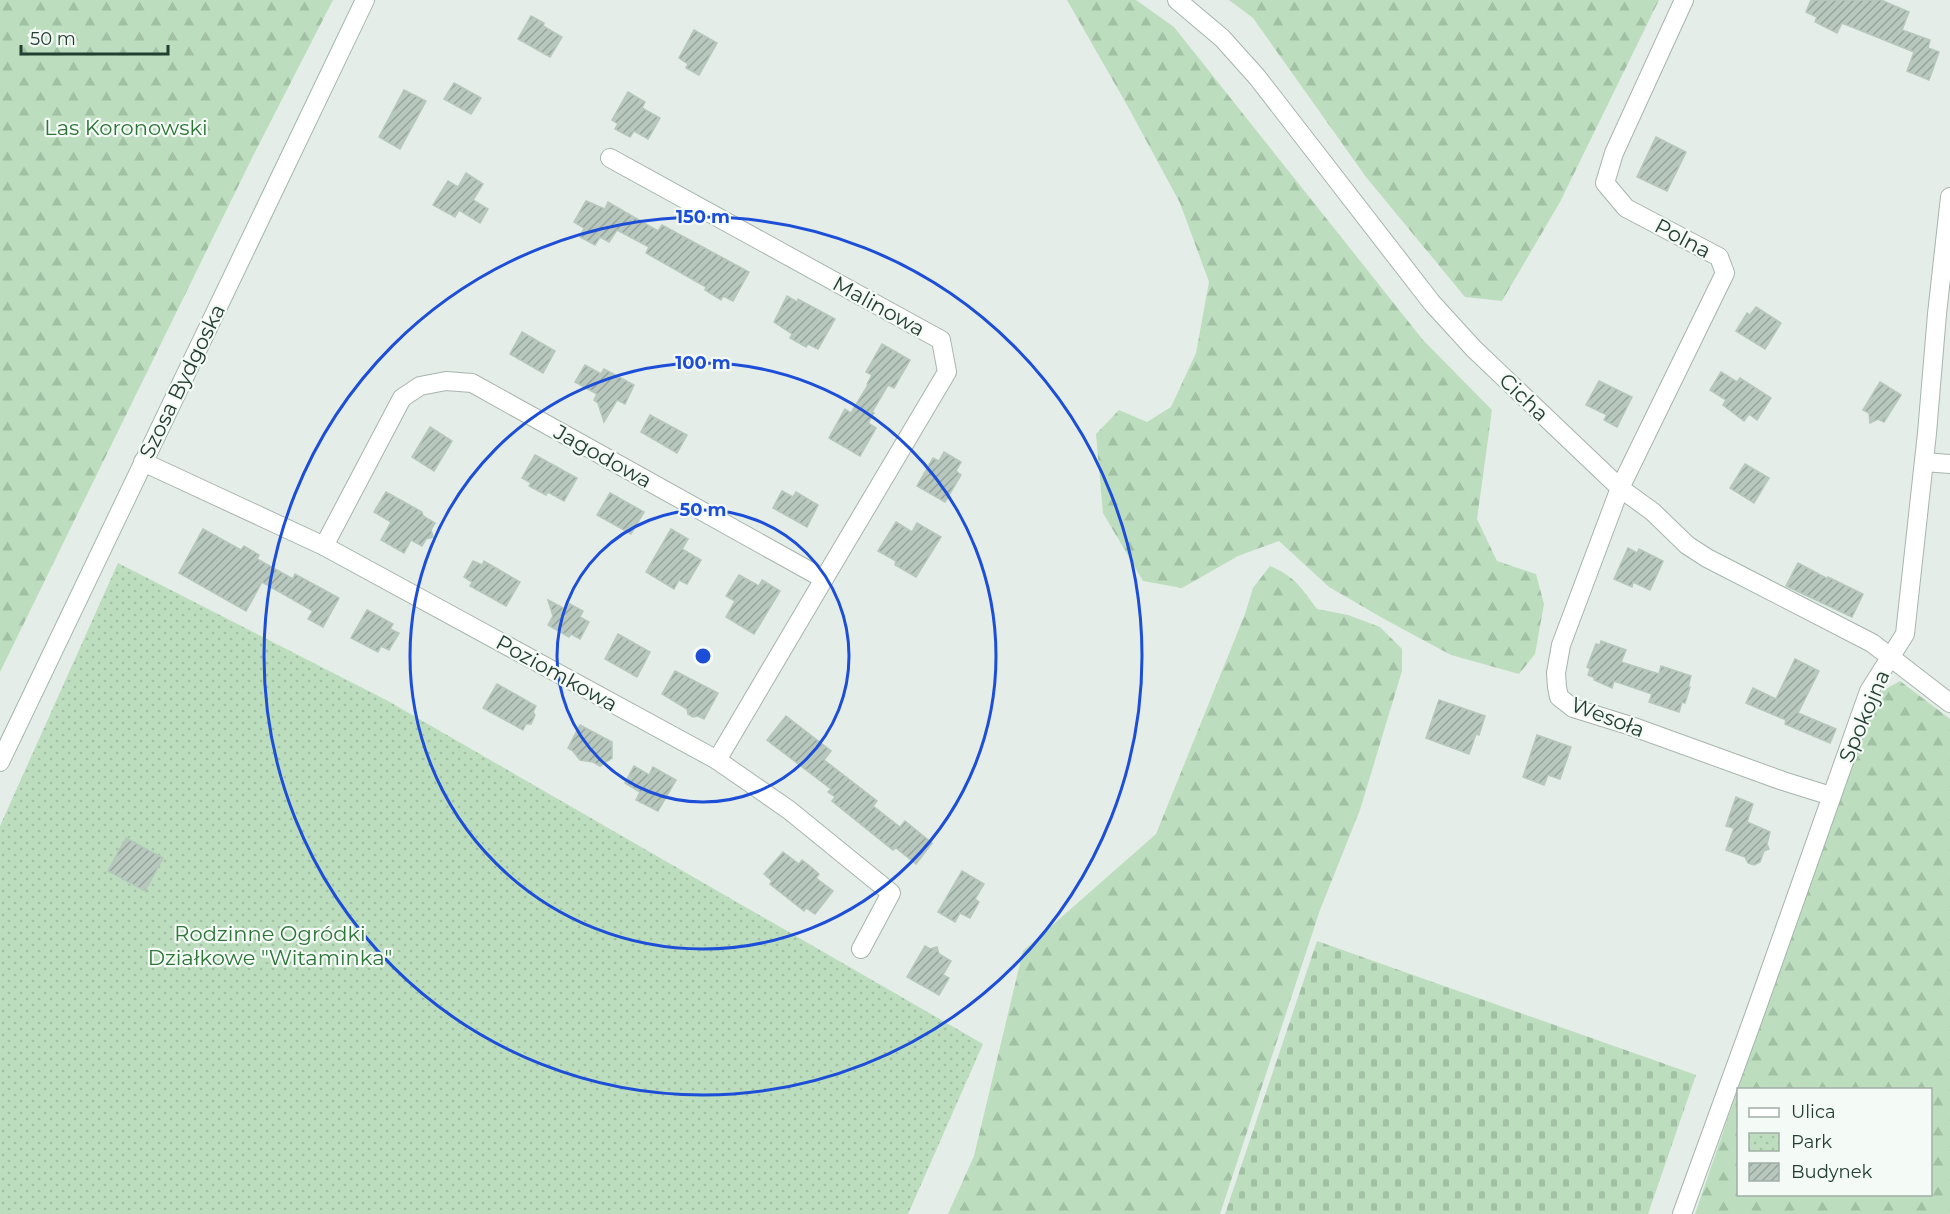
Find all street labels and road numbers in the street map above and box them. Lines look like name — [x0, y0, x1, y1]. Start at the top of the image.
street label: Polna — [1651, 213, 1715, 263]
street label: Malinowa — [829, 271, 929, 341]
street label: Szosa Bydgoska — [134, 300, 230, 462]
street label: Cicha — [1494, 368, 1554, 426]
street label: Jagodowa — [549, 418, 656, 493]
street label: Poziomkowa — [492, 629, 622, 717]
street label: Spokojna — [1833, 666, 1895, 766]
street label: Wesoła — [1568, 692, 1648, 742]

